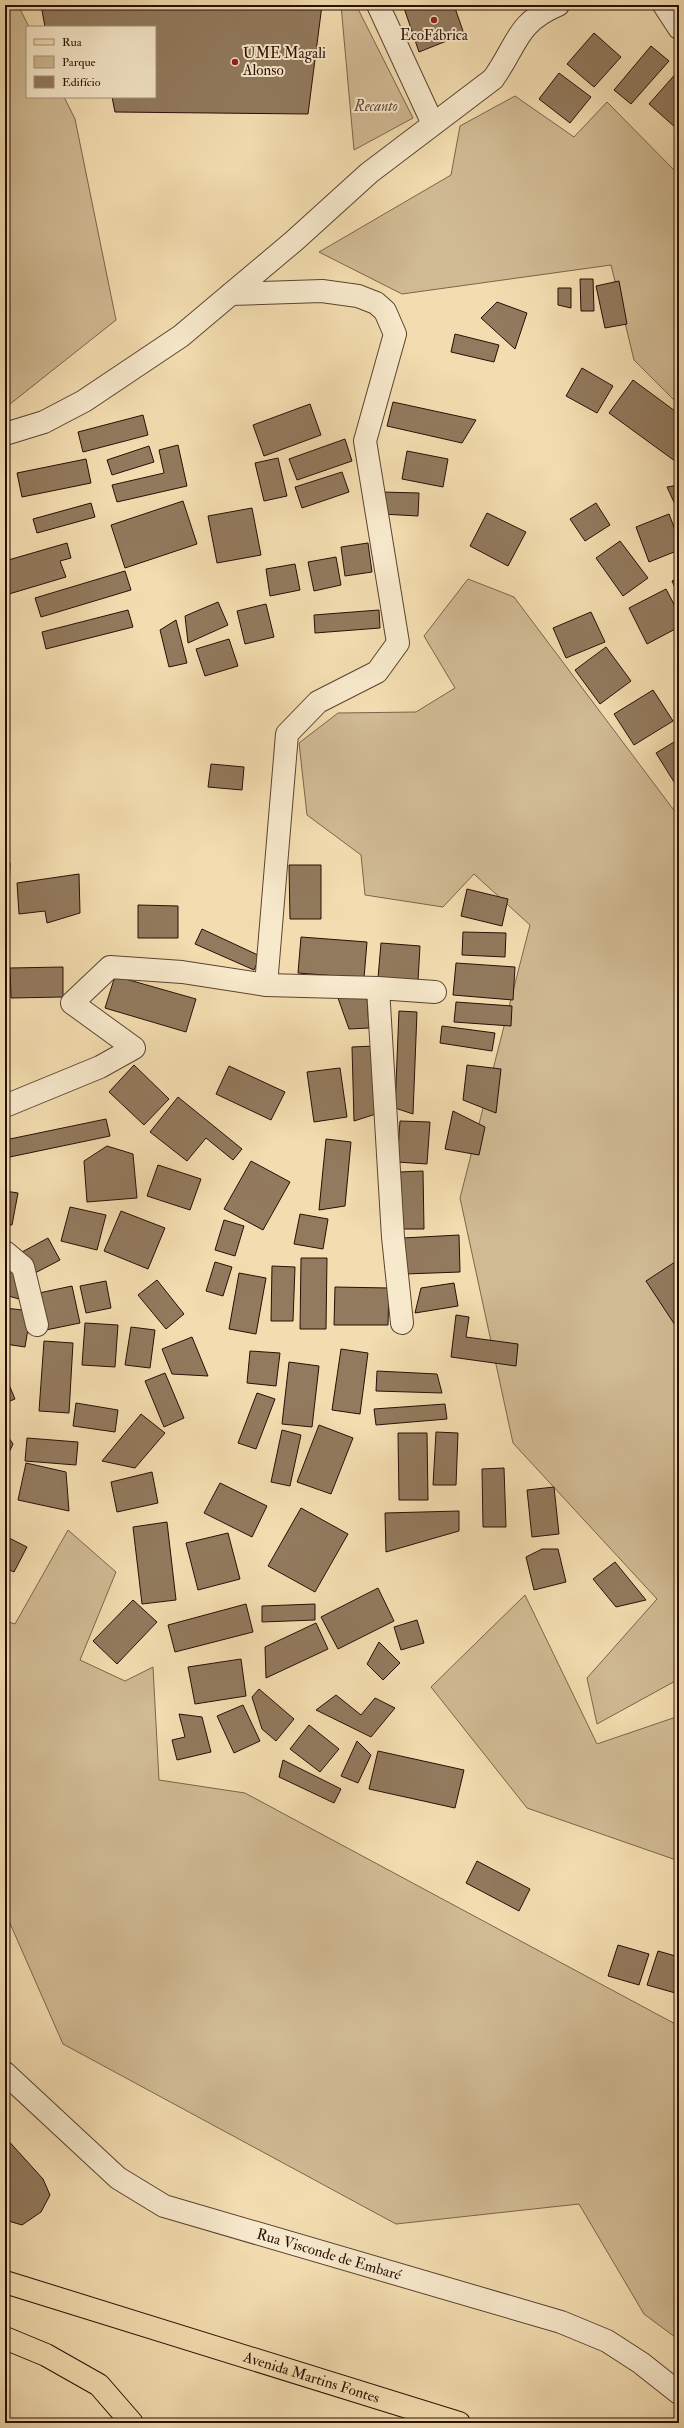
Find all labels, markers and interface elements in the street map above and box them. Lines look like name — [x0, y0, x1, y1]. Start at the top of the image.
marker: EcoFábrica — [429, 15, 439, 25]
legend — [26, 26, 156, 98]
place label: EcoFábrica — [400, 26, 469, 45]
text: Rua — [62, 35, 83, 50]
place label: UME Magali Alonso — [242, 44, 326, 80]
text: Parque — [62, 55, 96, 70]
marker: UME Magali Alonso — [230, 57, 240, 67]
text: Edifício — [62, 75, 101, 90]
park label: Recanto — [353, 97, 398, 116]
street label: Rua Visconde de Embaré — [254, 2225, 404, 2285]
street label: Avenida Martins Fontes — [240, 2347, 382, 2408]

